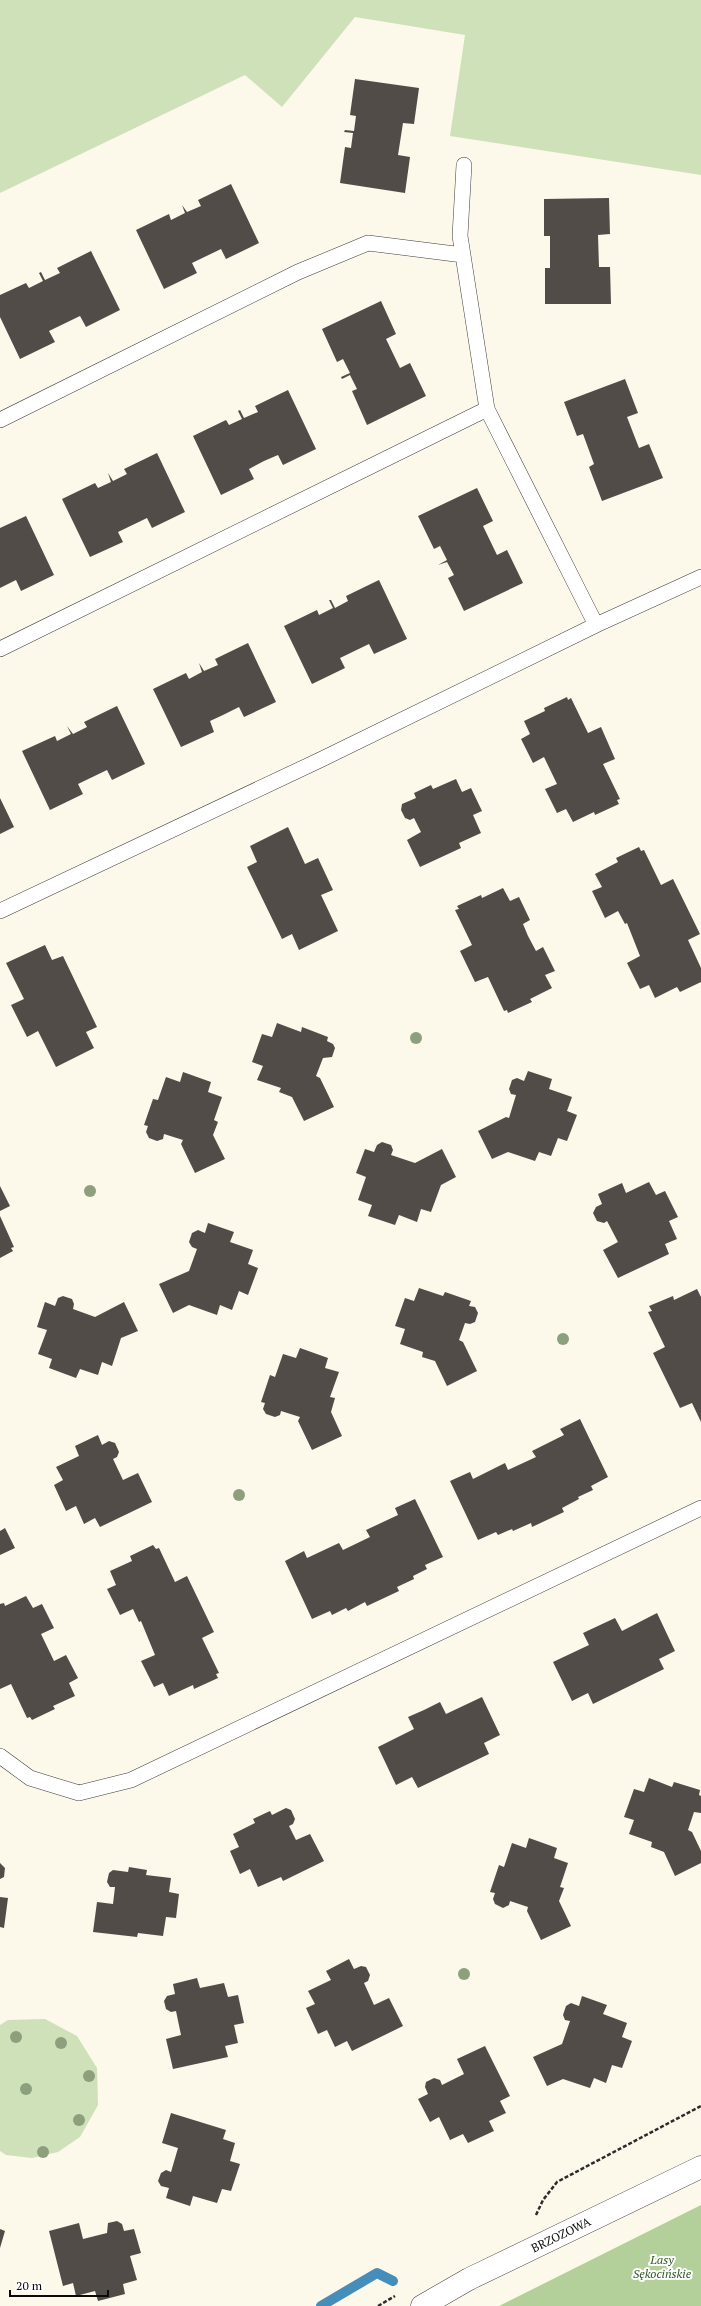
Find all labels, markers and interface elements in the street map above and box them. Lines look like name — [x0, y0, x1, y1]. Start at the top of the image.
street label: BRZOZOWA — [529, 2213, 594, 2255]
park label: Lasy Sękocińskie — [633, 2252, 692, 2281]
scale bar — [10, 2272, 108, 2298]
text: 20 m — [16, 2278, 43, 2293]

